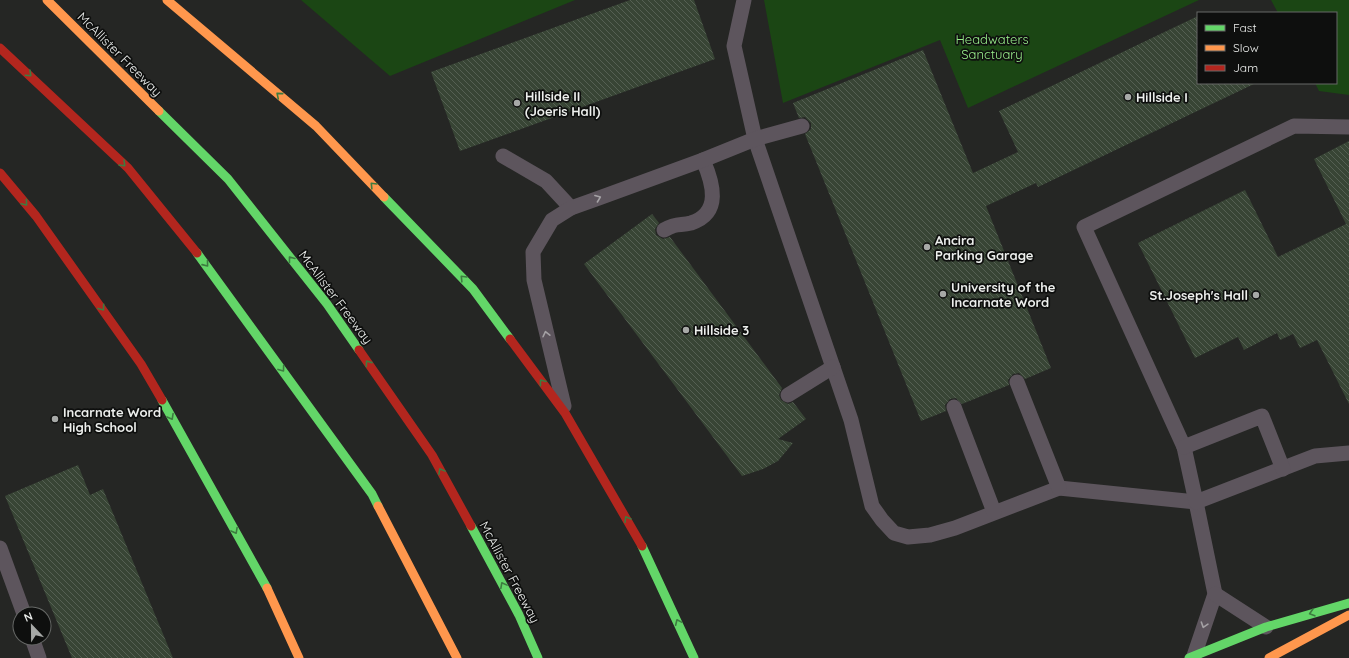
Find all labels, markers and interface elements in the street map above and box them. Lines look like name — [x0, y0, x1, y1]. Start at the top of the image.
street label: McAllister Freeway — [74, 8, 166, 100]
legend — [1197, 12, 1337, 84]
text: Fast — [1233, 20, 1257, 35]
park label: Headwaters Sanctuary — [955, 31, 1029, 62]
text: Slow — [1233, 40, 1259, 55]
text: Jam — [1233, 60, 1258, 75]
one-way arrow — [24, 69, 32, 77]
place label: Hillside II (Joeris Hall) — [525, 88, 601, 119]
place label: Hillside I — [1136, 89, 1188, 105]
one-way arrow — [277, 92, 284, 99]
marker: Hillside I — [1123, 92, 1133, 102]
marker: Hillside II (Joeris Hall) — [512, 98, 522, 108]
one-way arrow — [118, 159, 126, 167]
one-way arrow — [370, 182, 378, 190]
one-way arrow — [594, 194, 601, 203]
one-way arrow — [20, 198, 27, 206]
place label: Ancira Parking Garage — [935, 232, 1034, 263]
marker: Ancira Parking Garage — [922, 242, 932, 252]
street label: McAllister Freeway — [296, 247, 376, 347]
one-way arrow — [289, 256, 296, 263]
one-way arrow — [202, 259, 209, 266]
one-way arrow — [461, 276, 468, 283]
place label: University of the Incarnate Word — [951, 279, 1056, 310]
place label: St.Joseph's Hall — [1149, 287, 1248, 303]
marker: University of the Incarnate Word — [938, 289, 948, 299]
marker: St.Joseph's Hall — [1251, 290, 1261, 300]
one-way arrow — [97, 304, 105, 311]
place label: Hillside 3 — [694, 322, 749, 338]
marker: Hillside 3 — [681, 325, 691, 335]
one-way arrow — [543, 331, 551, 337]
one-way arrow — [366, 361, 373, 368]
one-way arrow — [278, 365, 285, 372]
one-way arrow — [540, 379, 547, 386]
place label: Incarnate Word High School — [63, 404, 161, 435]
one-way arrow — [167, 413, 174, 421]
marker: Incarnate Word High School — [50, 414, 60, 424]
one-way arrow — [438, 468, 446, 475]
one-way arrow — [624, 516, 631, 523]
street label: McAllister Freeway — [476, 518, 544, 626]
one-way arrow — [230, 527, 238, 534]
one-way arrow — [500, 582, 508, 589]
north arrow — [12, 606, 52, 646]
one-way arrow — [1308, 608, 1315, 617]
text: N — [22, 609, 35, 625]
one-way arrow — [674, 619, 682, 626]
one-way arrow — [1201, 622, 1209, 629]

